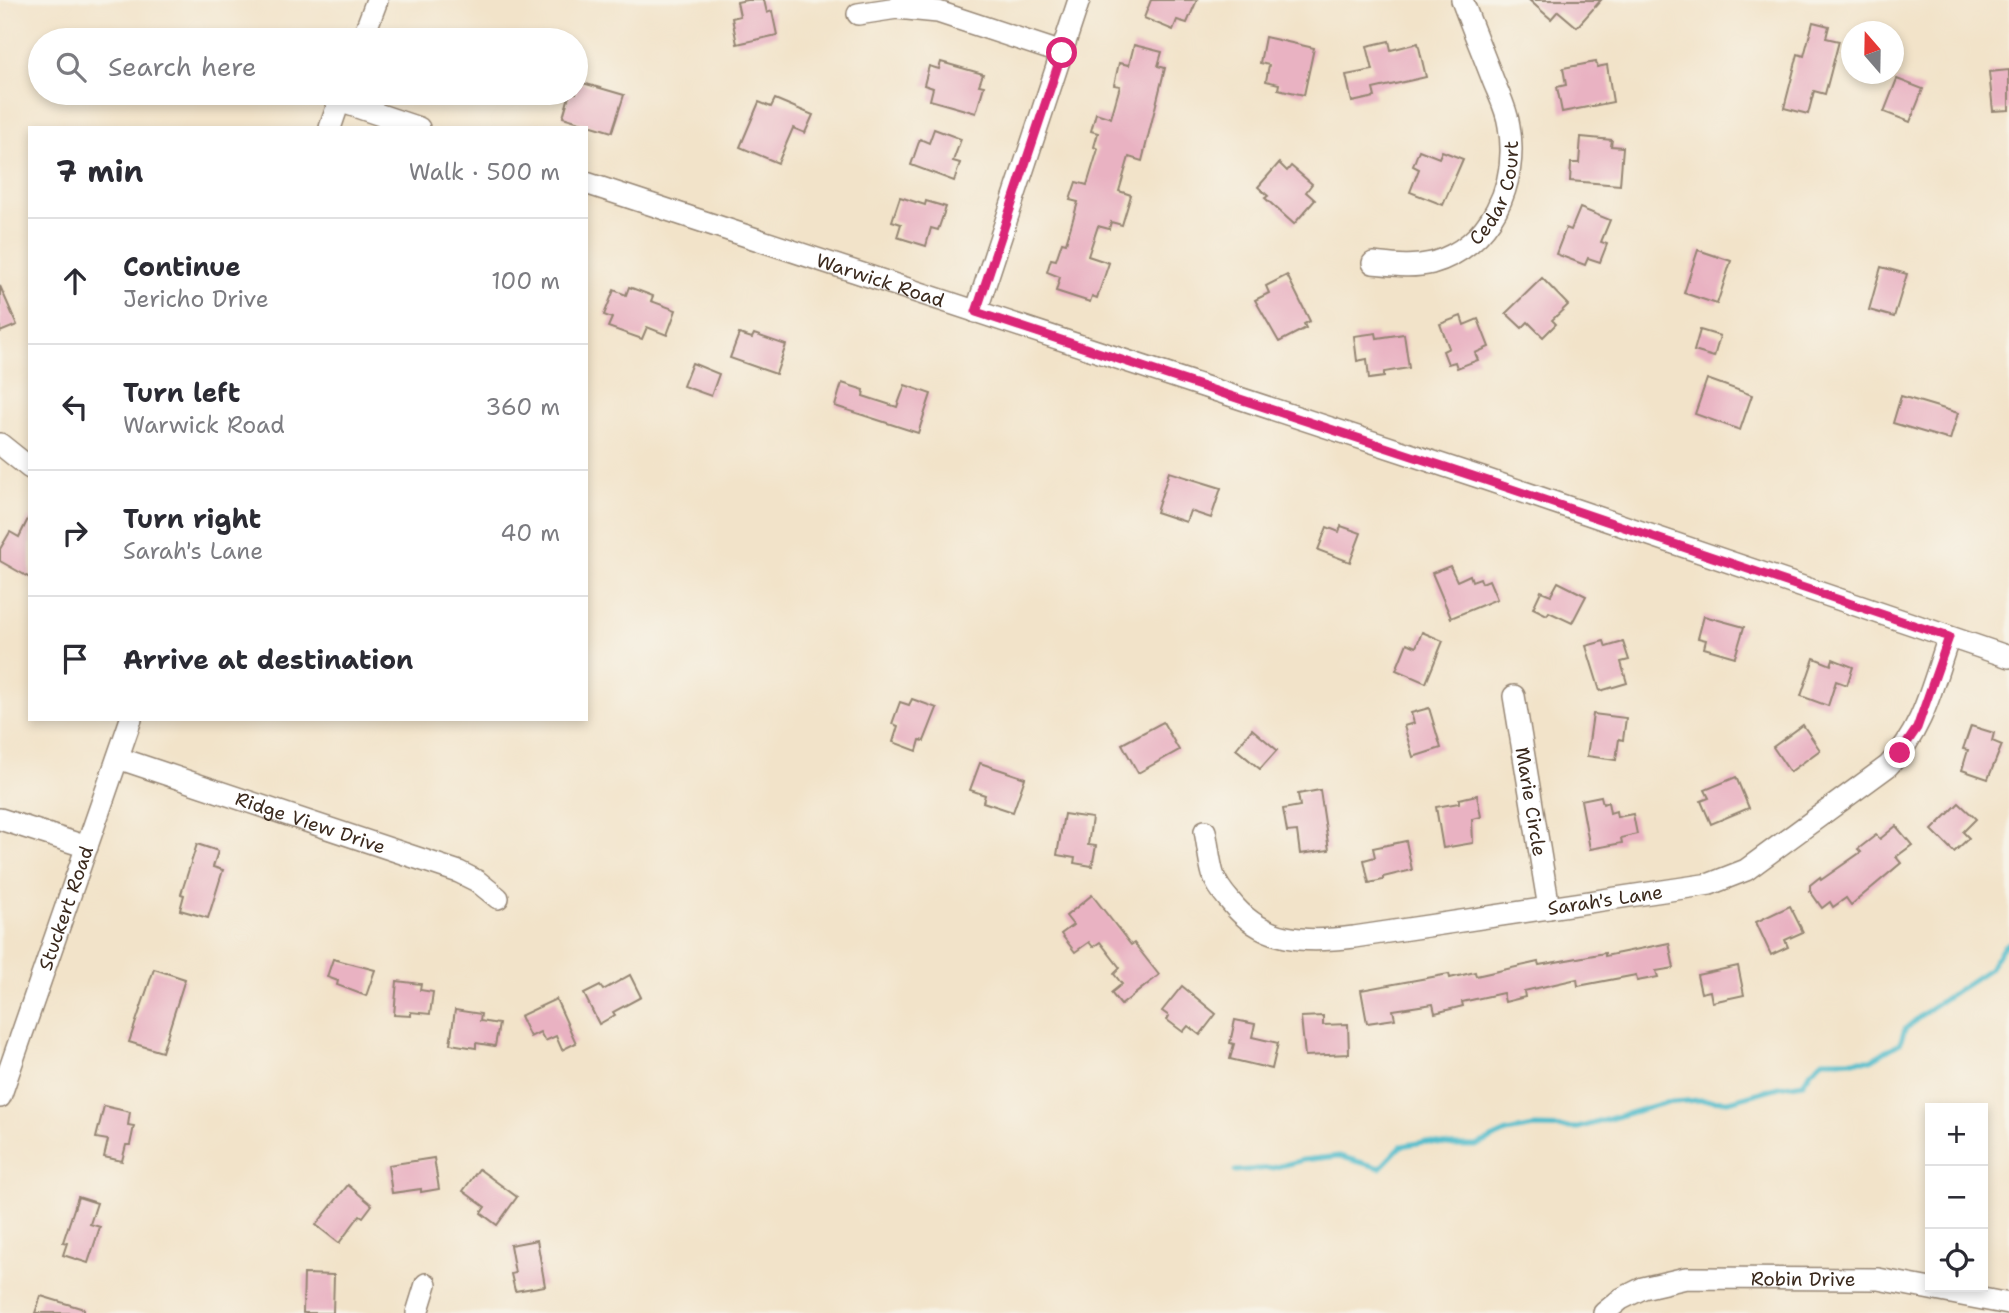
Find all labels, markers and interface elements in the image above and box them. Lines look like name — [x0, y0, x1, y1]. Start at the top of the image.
north arrow — [1841, 21, 1904, 84]
search box — [28, 28, 588, 105]
route start — [1046, 37, 1077, 68]
icon: search — [52, 48, 90, 86]
text: Search here — [108, 49, 257, 84]
street label: Cedar Court — [1463, 140, 1524, 250]
text: 7 min — [56, 151, 143, 192]
text: Walk · 500 m — [409, 157, 560, 187]
street label: Warwick Road — [813, 247, 948, 313]
text: Continue — [123, 249, 241, 284]
icon: ahead — [56, 262, 94, 300]
text: 100 m — [491, 266, 560, 296]
text: Jericho Drive — [123, 284, 269, 314]
text: Turn left — [123, 375, 240, 410]
icon: left — [56, 388, 94, 426]
text: 360 m — [485, 392, 560, 422]
text: Warwick Road — [123, 410, 285, 440]
text: Turn right — [123, 501, 261, 536]
icon: right — [56, 514, 94, 552]
text: 40 m — [500, 518, 560, 548]
text: Sarah's Lane — [123, 536, 263, 566]
icon: arrive — [56, 640, 94, 678]
text: Arrive at destination — [123, 642, 413, 677]
route end — [1884, 737, 1915, 768]
street label: Marie Circle — [1510, 745, 1553, 858]
street label: Ridge View Drive — [232, 786, 389, 859]
street label: Stuckert Road — [32, 842, 99, 974]
street label: Sarah's Lane — [1546, 879, 1664, 921]
map controls — [1925, 1103, 1988, 1292]
button: + — [1925, 1103, 1988, 1166]
button: − — [1925, 1166, 1988, 1229]
button: locate — [1925, 1229, 1988, 1292]
street label: Robin Drive — [1751, 1266, 1856, 1291]

